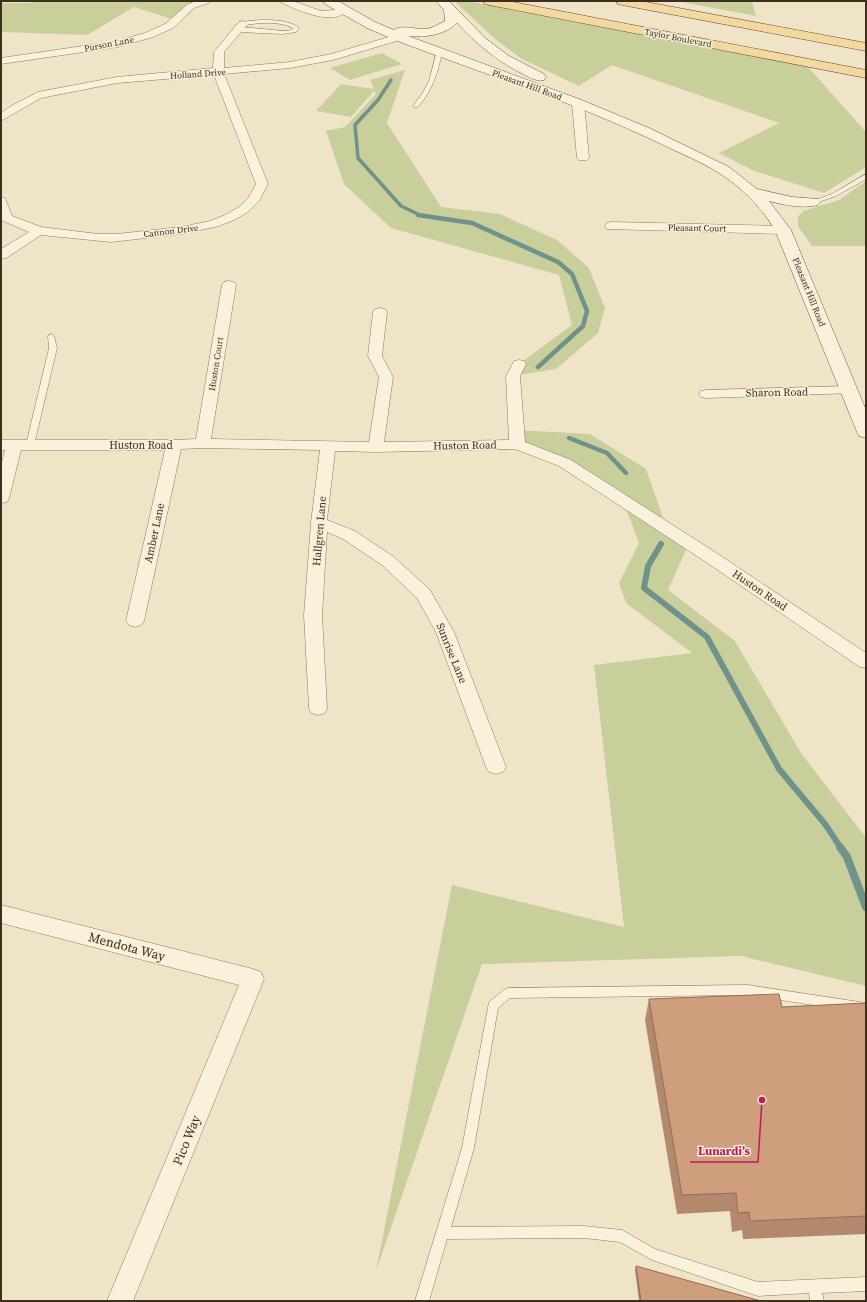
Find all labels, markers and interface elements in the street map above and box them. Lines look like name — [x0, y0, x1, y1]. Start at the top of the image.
street label: Taylor Boulevard — [643, 26, 713, 50]
street label: Purson Lane — [83, 33, 135, 55]
street label: Holland Drive — [170, 66, 227, 82]
street label: Pleasant Hill Road — [490, 67, 564, 103]
street label: Pleasant Court — [668, 221, 726, 235]
street label: Cannon Drive — [143, 222, 200, 240]
street label: Pleasant Hill Road — [790, 256, 828, 328]
street label: Huston Court — [206, 336, 226, 392]
street label: Sharon Road — [746, 384, 809, 401]
street label: Huston Road — [433, 437, 498, 454]
street label: Huston Road — [109, 438, 173, 453]
street label: Hallgren Lane — [309, 495, 330, 567]
street label: Amber Lane — [141, 501, 168, 564]
street label: Huston Road — [729, 566, 791, 615]
street label: Sunrise Lane — [433, 621, 471, 686]
street label: Mendota Way — [87, 928, 167, 965]
street label: Pico Way — [169, 1112, 204, 1168]
callout: Lunardi's — [690, 1138, 758, 1162]
text: Lunardi's — [698, 1143, 750, 1159]

